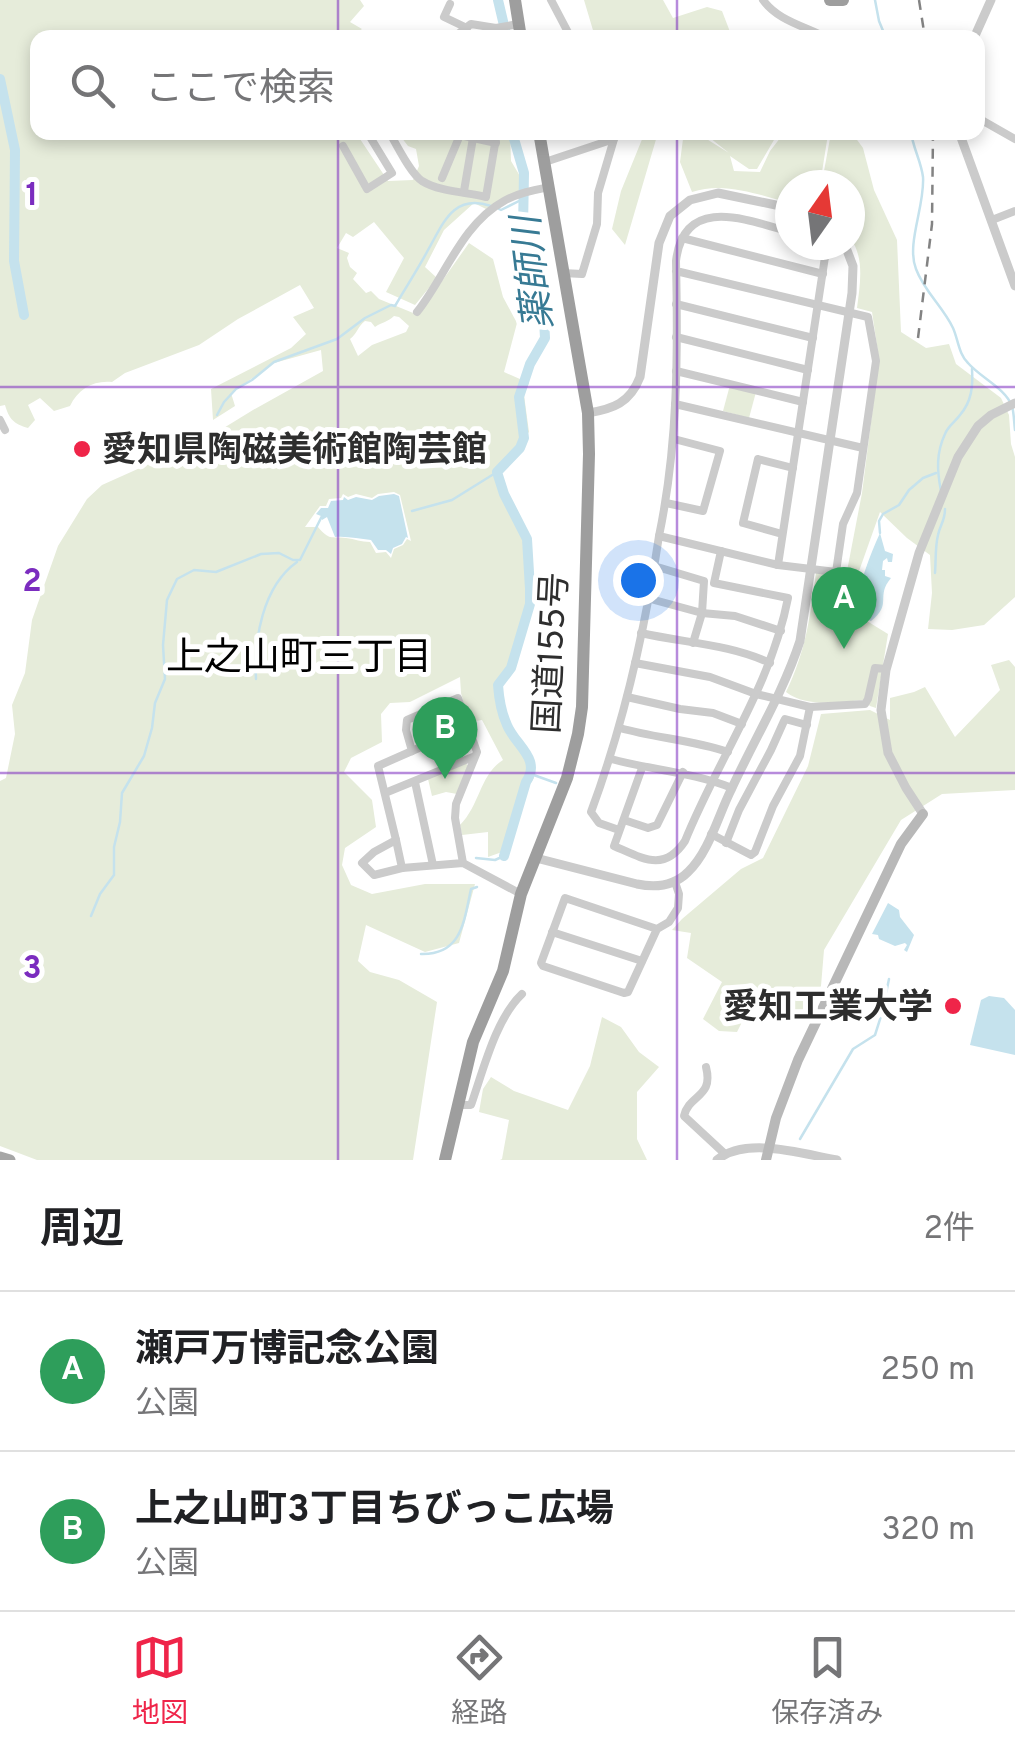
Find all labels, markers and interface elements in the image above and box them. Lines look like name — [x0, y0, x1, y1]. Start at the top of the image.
search box — [30, 30, 985, 140]
icon: search — [65, 58, 120, 113]
text: ここで検索 — [145, 66, 335, 115]
north arrow — [775, 170, 865, 260]
text: 1 — [26, 177, 38, 217]
water label: 薬師川 — [504, 209, 567, 332]
place label: 愛知県陶磁美術館陶芸館 — [102, 430, 487, 474]
marker: 愛知県陶磁美術館陶芸館 — [71, 438, 93, 460]
your location — [613, 555, 664, 606]
text: 2 — [22, 563, 42, 603]
pin: A — [812, 566, 876, 649]
street label: 国道155号 — [527, 571, 579, 735]
district label: 上之山町三丁目 — [166, 635, 432, 684]
pin: B — [412, 696, 478, 779]
text: 3 — [22, 950, 42, 990]
place label: 愛知工業大学 — [723, 987, 933, 1031]
marker: 愛知工業大学 — [942, 995, 964, 1017]
text: 周辺 — [40, 1205, 124, 1258]
text: 2件 — [923, 1210, 975, 1250]
text: 瀬戸万博記念公園 — [135, 1327, 439, 1376]
text: A — [61, 1351, 84, 1391]
text: 250 m — [880, 1351, 975, 1391]
text: 公園 — [135, 1385, 199, 1425]
text: 上之山町3丁目ちびっこ広場 — [135, 1487, 614, 1536]
text: B — [61, 1511, 84, 1551]
text: 320 m — [882, 1511, 975, 1551]
text: 公園 — [135, 1545, 199, 1585]
tab: 地図 — [132, 1630, 188, 1733]
tab: 経路 — [451, 1630, 507, 1733]
tab: 保存済み — [771, 1630, 883, 1733]

